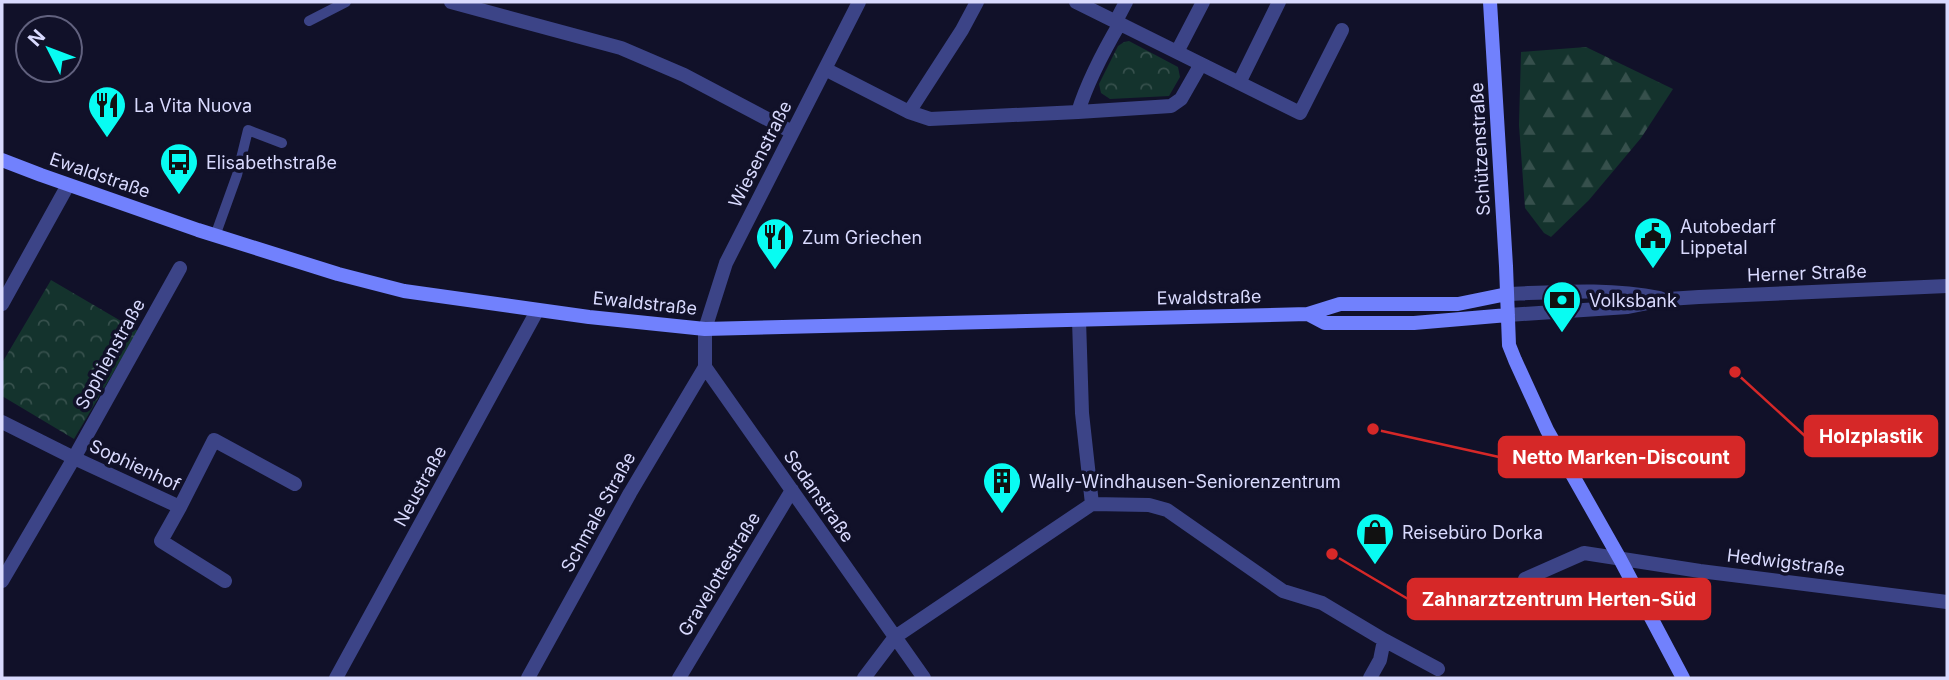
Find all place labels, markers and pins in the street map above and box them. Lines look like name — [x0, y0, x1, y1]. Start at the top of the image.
restaurant icon: La Vita Nuova — [86, 84, 128, 139]
place label: La Vita Nuova — [134, 95, 252, 116]
bus stop icon: Elisabethstraße — [158, 141, 200, 196]
place label: Elisabethstraße — [206, 152, 337, 173]
public building icon: Autobedarf Lippetal — [1632, 215, 1674, 270]
restaurant icon: Zum Griechen — [754, 216, 796, 271]
place label: Autobedarf Lippetal — [1680, 216, 1776, 258]
place label: Zum Griechen — [802, 227, 922, 248]
bank icon: Volksbank — [1541, 279, 1583, 334]
place label: Volksbank — [1589, 290, 1677, 311]
callout: Holzplastik — [1805, 416, 1937, 456]
callout: Netto Marken-Discount — [1499, 437, 1744, 477]
building icon: Wally-Windhausen-Seniorenzentrum — [981, 460, 1023, 515]
place label: Wally-Windhausen-Seniorenzentrum — [1029, 471, 1341, 492]
shop icon: Reisebüro Dorka — [1354, 511, 1396, 566]
place label: Reisebüro Dorka — [1402, 522, 1543, 543]
callout: Zahnarztzentrum Herten-Süd — [1408, 579, 1710, 619]

